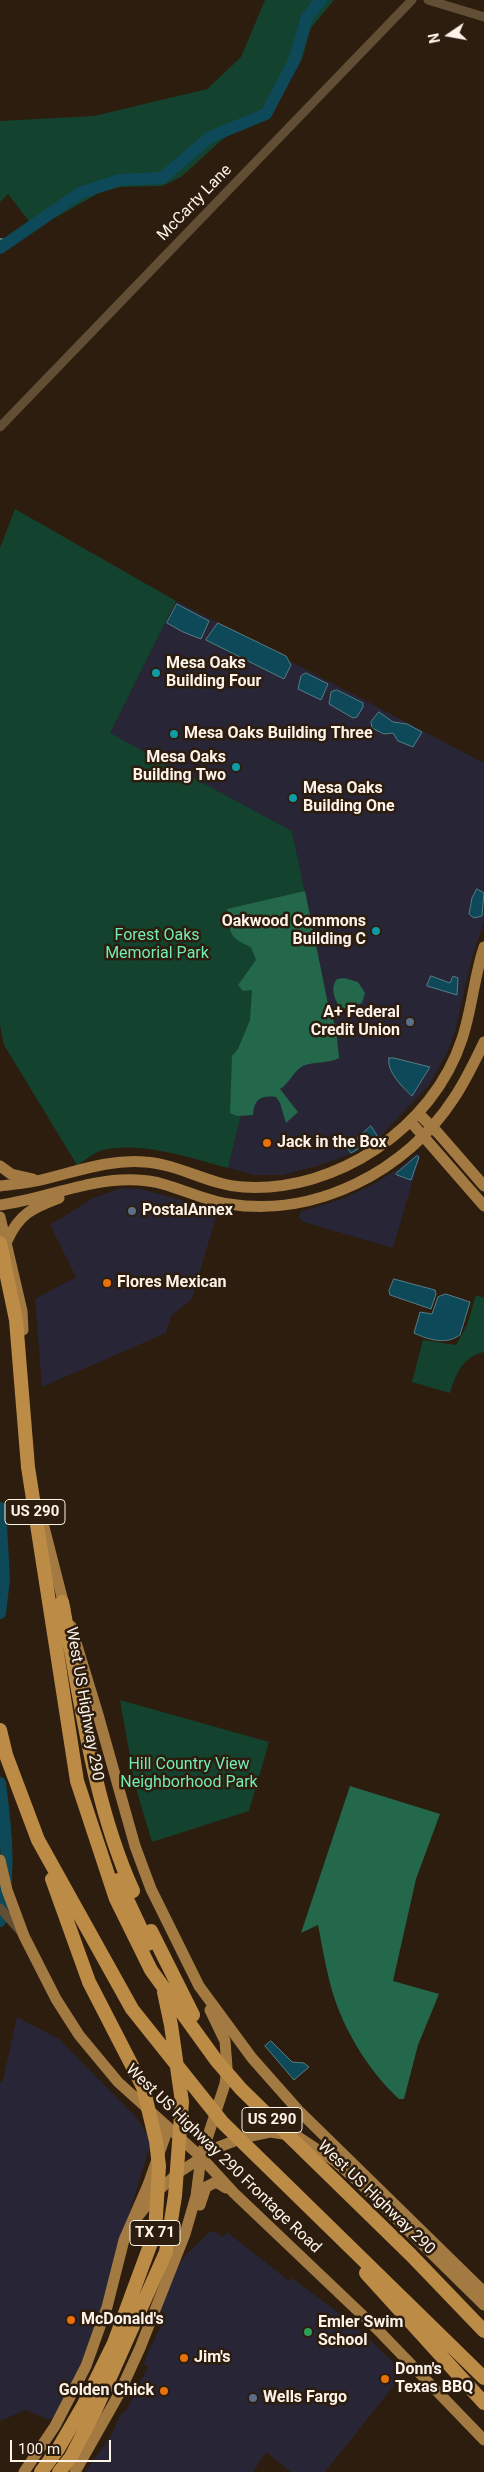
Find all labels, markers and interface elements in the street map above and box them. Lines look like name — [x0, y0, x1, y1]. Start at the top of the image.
north arrow — [424, 10, 474, 60]
text: N — [425, 32, 443, 45]
street label: McCarty Lane — [154, 161, 236, 245]
place label: Mesa Oaks Building Four — [166, 654, 261, 692]
marker: Mesa Oaks Building Four — [150, 667, 162, 679]
place label: Mesa Oaks Building Three — [184, 724, 373, 744]
marker: Mesa Oaks Building Three — [168, 728, 180, 740]
place label: Mesa Oaks Building Two — [133, 748, 226, 786]
marker: Mesa Oaks Building Two — [230, 761, 242, 773]
place label: Mesa Oaks Building One — [303, 779, 395, 817]
marker: Mesa Oaks Building One — [287, 792, 299, 804]
place label: Oakwood Commons Building C — [222, 912, 366, 950]
marker: Oakwood Commons Building C — [370, 925, 382, 937]
park label: Forest Oaks Memorial Park — [105, 926, 209, 964]
place label: A+ Federal Credit Union — [311, 1003, 400, 1041]
marker: A+ Federal Credit Union — [404, 1016, 416, 1028]
place label: Jack in the Box — [277, 1133, 387, 1153]
marker: Jack in the Box — [261, 1137, 273, 1149]
place label: PostalAnnex — [142, 1201, 233, 1221]
marker: PostalAnnex — [126, 1205, 138, 1217]
place label: Flores Mexican — [117, 1273, 226, 1293]
marker: Flores Mexican — [101, 1277, 113, 1289]
road number: US 290 — [5, 1500, 65, 1524]
street label: West US Highway 290 — [61, 1626, 107, 1782]
park label: Hill Country View Neighborhood Park — [120, 1755, 258, 1793]
street label: West US Highway 290 Frontage Road — [121, 2060, 325, 2258]
road number: US 290 — [242, 2108, 302, 2132]
street label: West US Highway 290 — [313, 2137, 439, 2259]
road number: TX 71 — [130, 2220, 180, 2246]
place label: McDonald's — [81, 2310, 164, 2330]
place label: Emler Swim School — [318, 2313, 403, 2351]
marker: McDonald's — [65, 2314, 77, 2326]
marker: Emler Swim School — [302, 2326, 314, 2338]
place label: Jim's — [194, 2348, 230, 2368]
marker: Jim's — [178, 2352, 190, 2364]
place label: Donn's Texas BBQ — [395, 2360, 473, 2398]
marker: Donn's Texas BBQ — [379, 2373, 391, 2385]
place label: Golden Chick — [59, 2381, 154, 2401]
marker: Golden Chick — [158, 2385, 170, 2397]
place label: Wells Fargo — [263, 2388, 347, 2408]
marker: Wells Fargo — [247, 2392, 259, 2404]
scale bar — [12, 2430, 114, 2462]
text: 100 m — [18, 2440, 60, 2458]

